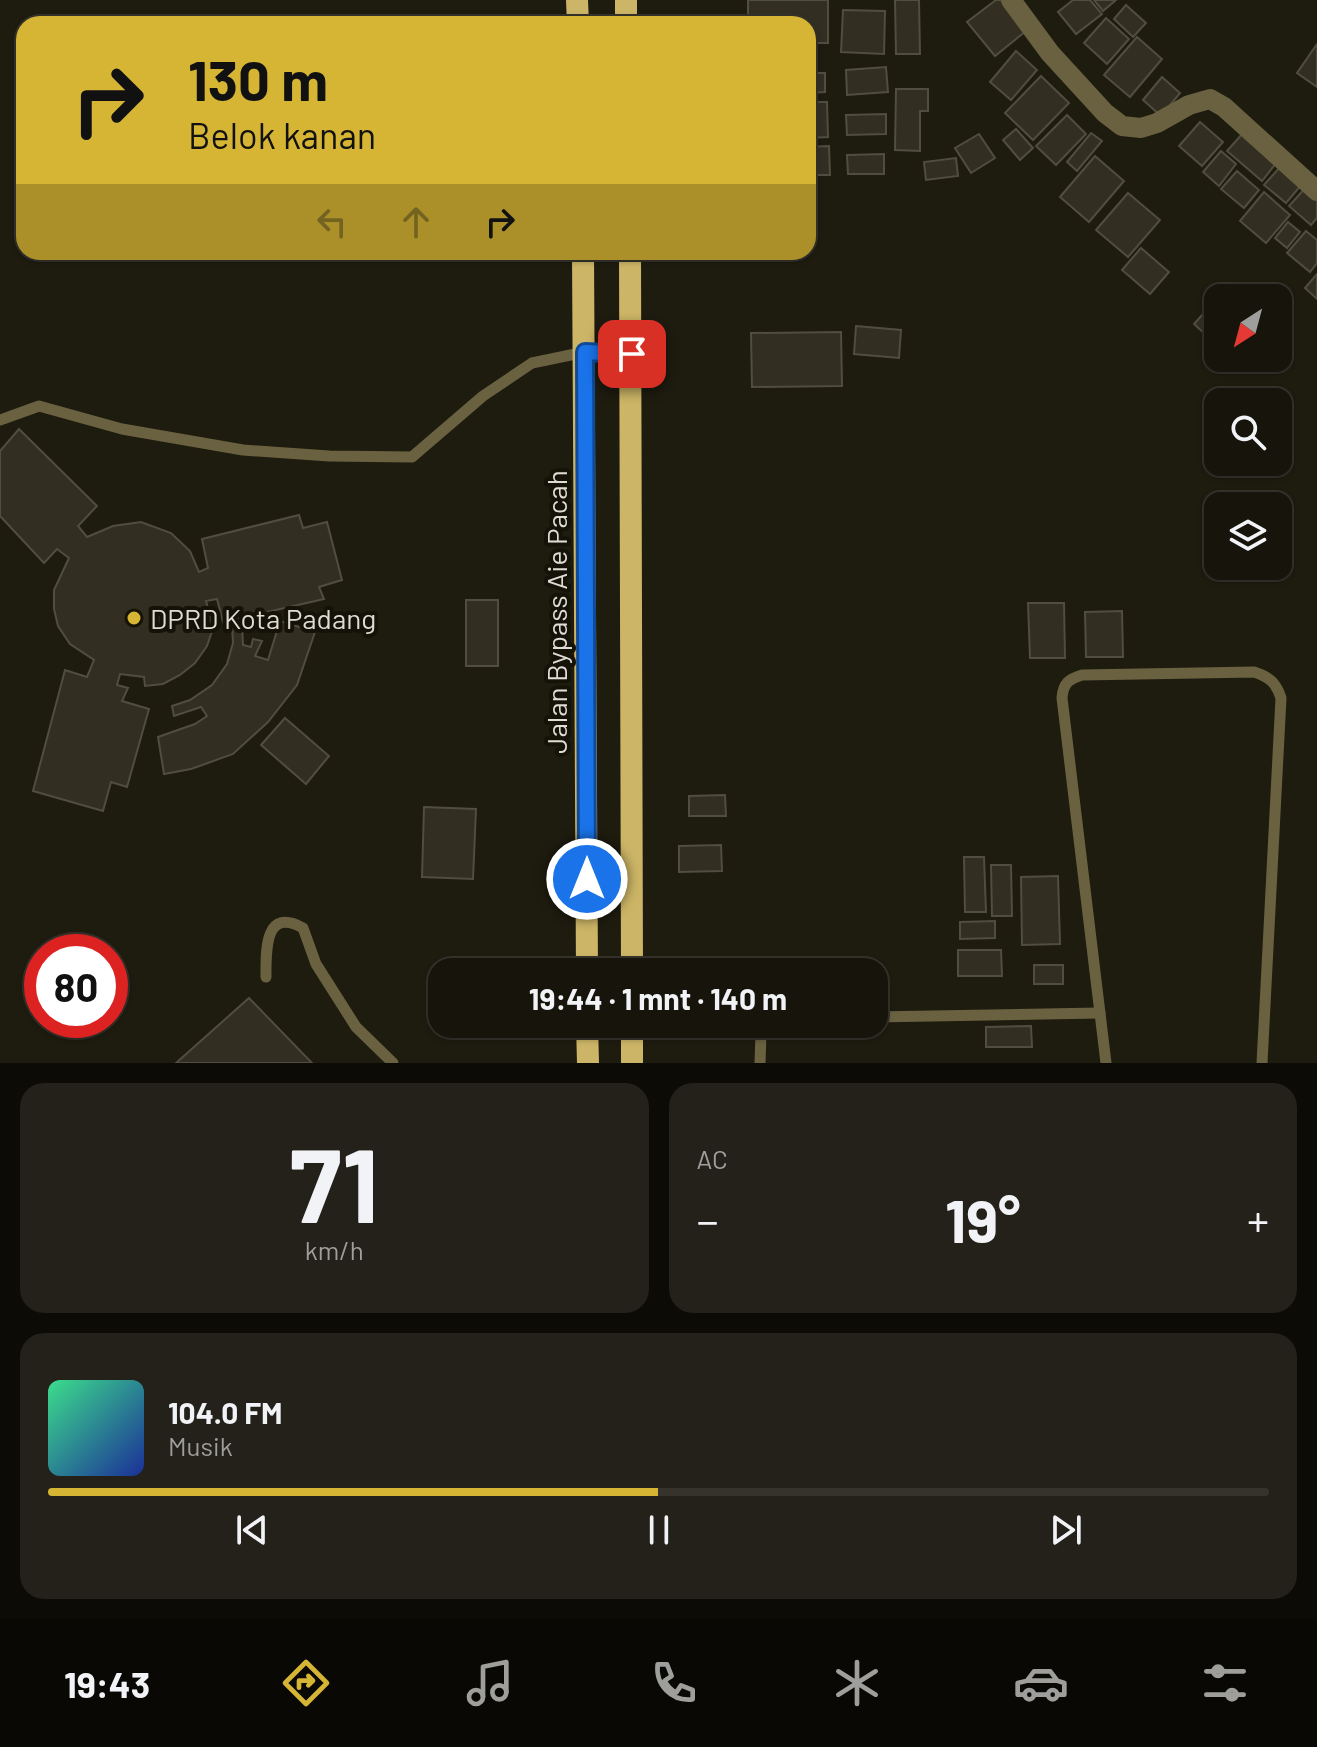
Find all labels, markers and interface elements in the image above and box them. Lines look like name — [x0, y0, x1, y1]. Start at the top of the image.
text: 130 m — [188, 45, 328, 112]
icon: right — [56, 48, 160, 152]
text: Belok kanan — [188, 113, 376, 156]
icon: left — [310, 200, 354, 244]
icon: ahead — [394, 200, 438, 244]
icon: right — [478, 200, 522, 244]
north arrow — [1204, 284, 1292, 372]
map controls — [1204, 284, 1292, 580]
pin — [598, 320, 666, 388]
icon: arrive — [610, 332, 654, 376]
button: search — [1204, 388, 1292, 476]
street label: Jalan Bypass Aie Pacah — [539, 470, 573, 754]
button: layers — [1204, 492, 1292, 580]
place label: DPRD Kota Padang — [150, 601, 376, 635]
marker: DPRD Kota Padang — [125, 609, 143, 627]
position arrow — [545, 837, 629, 921]
speed limit sign: 80 — [24, 934, 128, 1038]
text: 19:44 · 1 mnt · 140 m — [529, 980, 787, 1016]
text: 71 — [290, 1119, 379, 1244]
text: AC — [697, 1143, 728, 1174]
text: 19° — [945, 1183, 1021, 1255]
text: − — [697, 1193, 719, 1246]
text: + — [1247, 1193, 1269, 1246]
text: km/h — [305, 1234, 364, 1265]
text: 104.0 FM — [168, 1394, 283, 1430]
text: Musik — [168, 1430, 233, 1461]
icon: previous — [230, 1508, 274, 1552]
icon: pause — [637, 1508, 681, 1552]
icon: next — [1044, 1508, 1088, 1552]
icon: directions — [278, 1655, 334, 1711]
icon: music — [462, 1655, 518, 1711]
icon: phone — [646, 1655, 702, 1711]
icon: climate — [829, 1655, 885, 1711]
icon: car — [1013, 1655, 1069, 1711]
icon: filters — [1197, 1655, 1253, 1711]
text: 19:43 — [64, 1662, 150, 1705]

